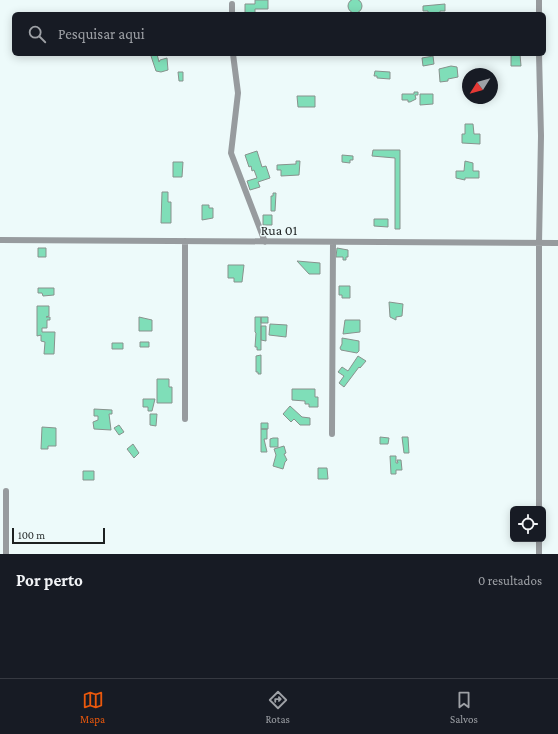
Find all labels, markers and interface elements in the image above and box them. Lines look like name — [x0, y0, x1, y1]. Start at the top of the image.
search box — [12, 12, 546, 56]
icon: search — [26, 23, 48, 45]
text: Pesquisar aqui — [58, 26, 145, 42]
north arrow — [462, 68, 498, 104]
street label: Rua 01 — [261, 222, 298, 238]
map controls — [510, 506, 546, 542]
button: locate — [510, 506, 546, 542]
scale bar — [12, 526, 105, 545]
text: 100 m — [18, 529, 45, 541]
text: Por perto — [16, 571, 83, 590]
text: 0 resultados — [478, 573, 542, 588]
tab: Mapa — [80, 689, 105, 725]
tab: Rotas — [265, 689, 290, 725]
tab: Salvos — [450, 689, 478, 725]

